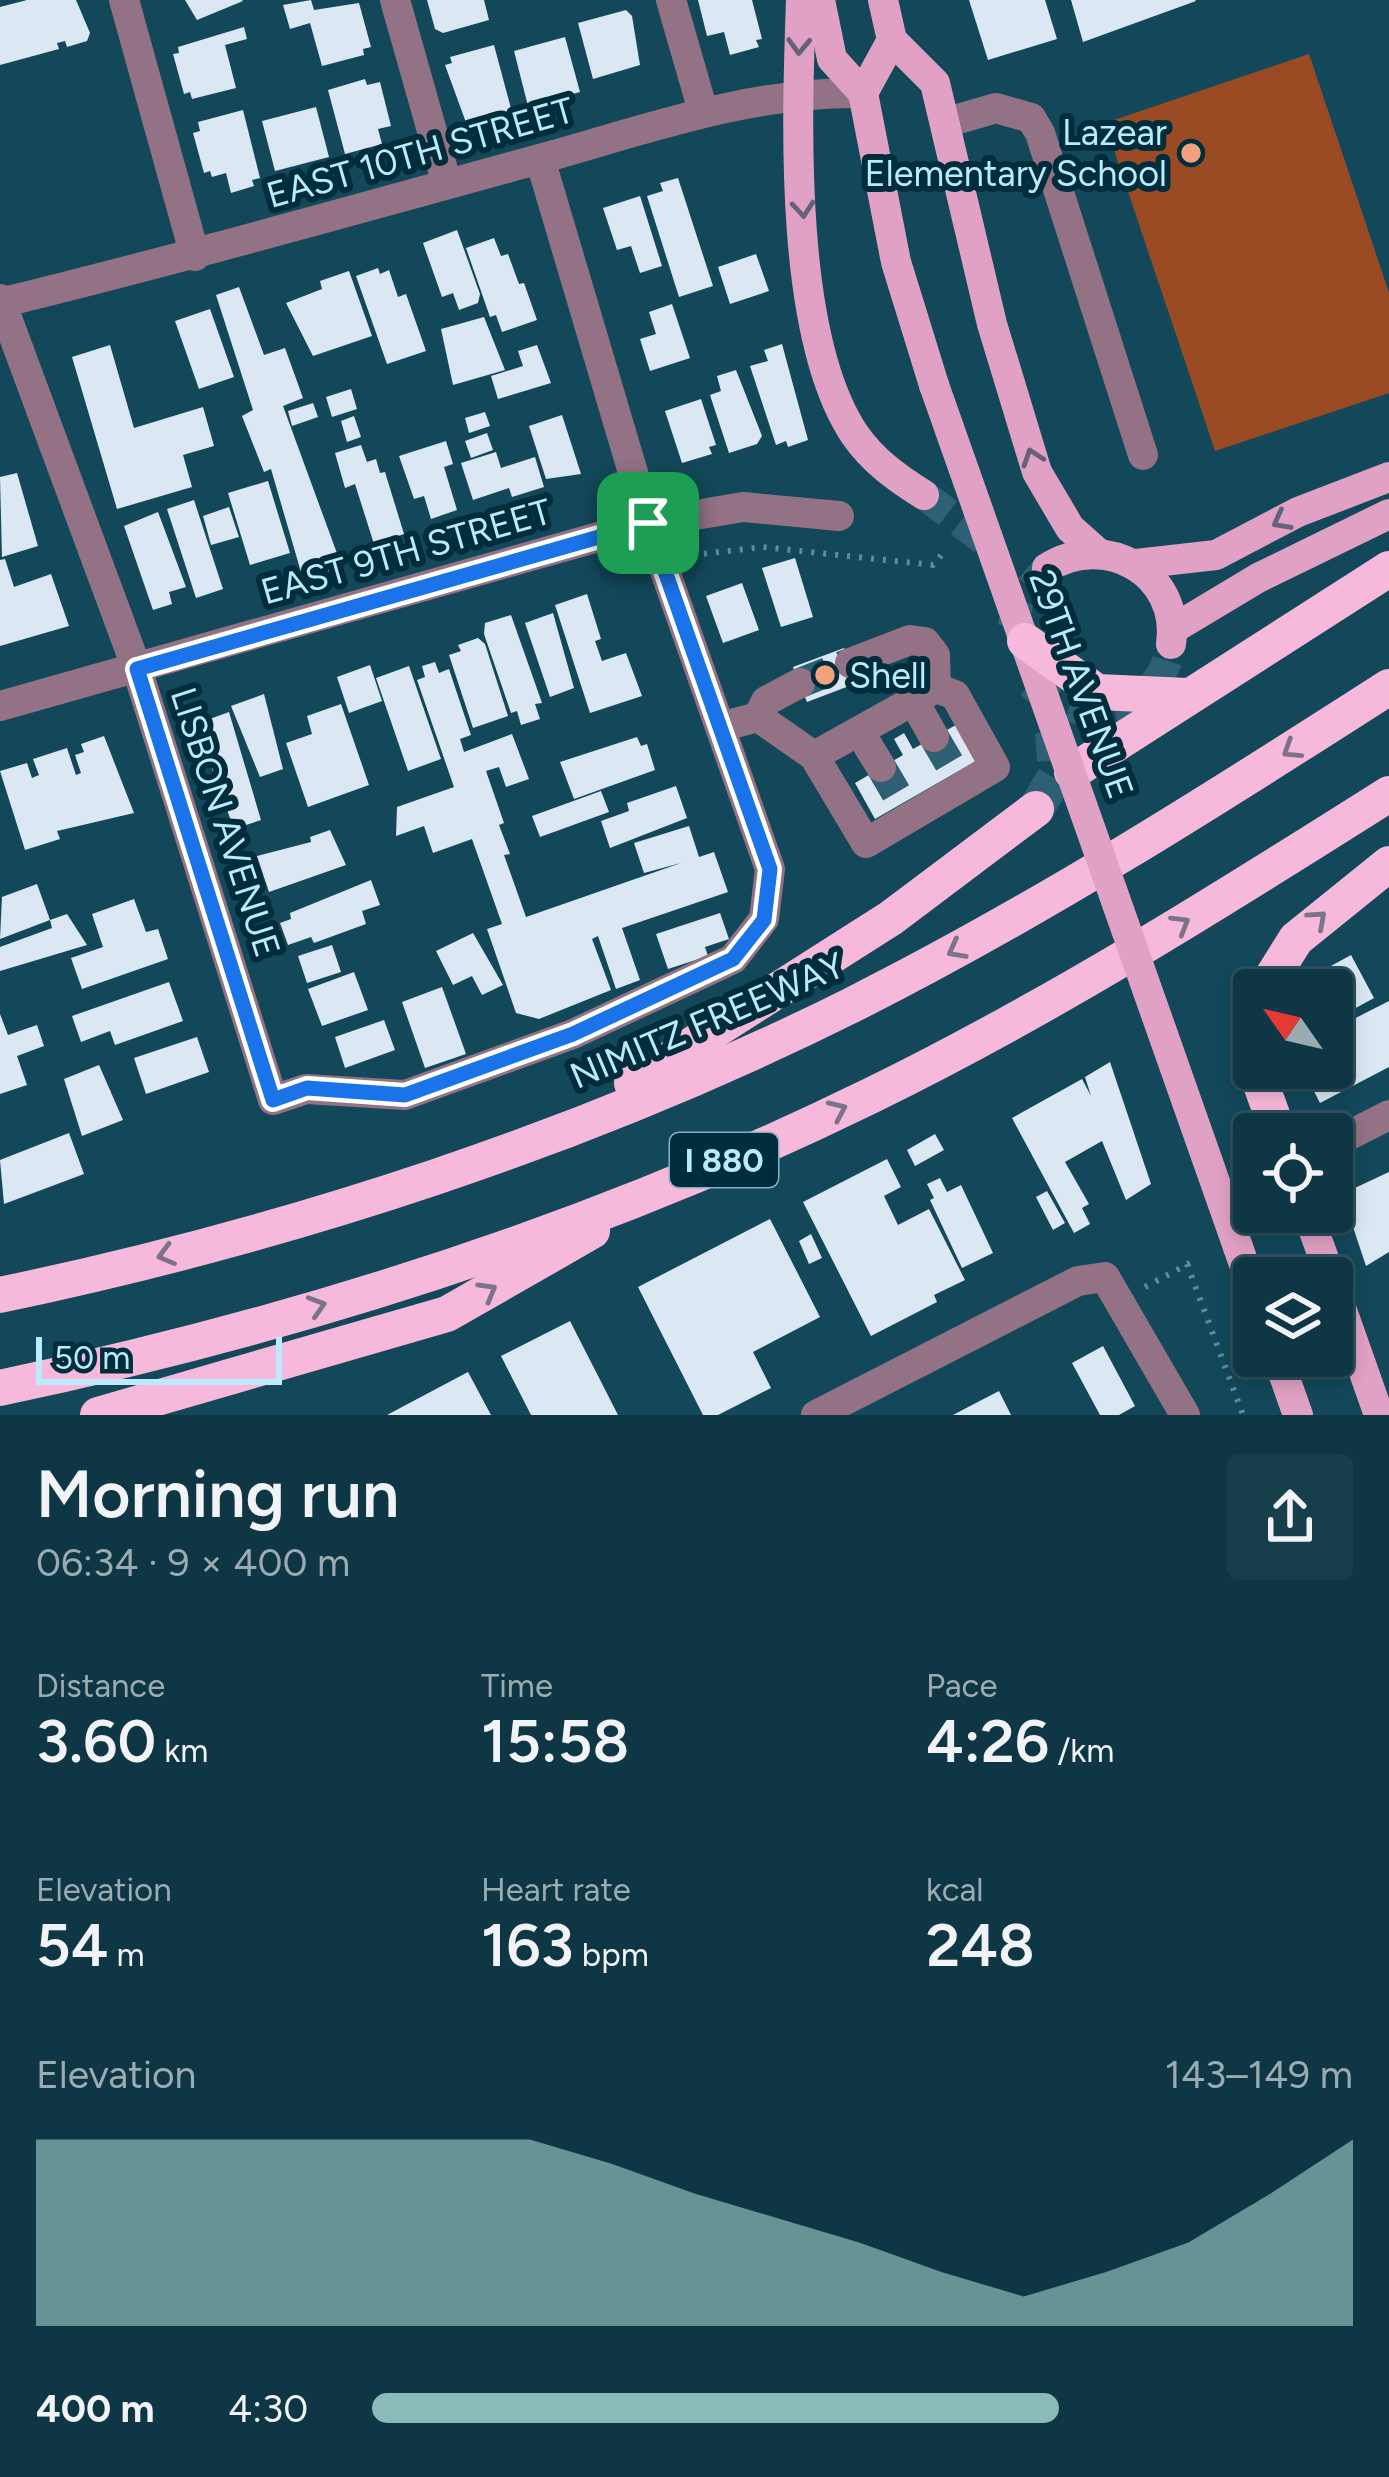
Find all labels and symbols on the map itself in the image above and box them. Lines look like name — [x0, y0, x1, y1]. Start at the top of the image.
one-way arrow — [787, 37, 813, 56]
street label: EAST 10TH STREET — [262, 88, 579, 217]
place label: Lazear Elementary School — [865, 111, 1167, 195]
marker: Lazear Elementary School — [1178, 140, 1204, 166]
one-way arrow — [790, 200, 816, 219]
one-way arrow — [1022, 447, 1047, 468]
pin — [597, 472, 699, 574]
street label: EAST 9TH STREET — [256, 489, 556, 613]
one-way arrow — [1272, 507, 1294, 530]
street label: 29TH AVENUE — [1020, 564, 1143, 804]
place label: Shell — [849, 654, 927, 697]
marker: Shell — [812, 662, 838, 688]
street label: LISBON AVENUE — [162, 682, 289, 962]
one-way arrow — [1282, 736, 1304, 758]
one-way arrow — [1304, 912, 1325, 933]
one-way arrow — [1168, 915, 1190, 938]
one-way arrow — [947, 936, 968, 959]
street label: NIMITZ FREEWAY — [564, 943, 851, 1098]
north arrow — [1233, 969, 1353, 1089]
one-way arrow — [826, 1101, 848, 1125]
road number: I 880 — [670, 1133, 778, 1187]
one-way arrow — [157, 1241, 177, 1266]
one-way arrow — [475, 1282, 497, 1305]
one-way arrow — [305, 1295, 326, 1320]
scale bar — [36, 1331, 282, 1384]

